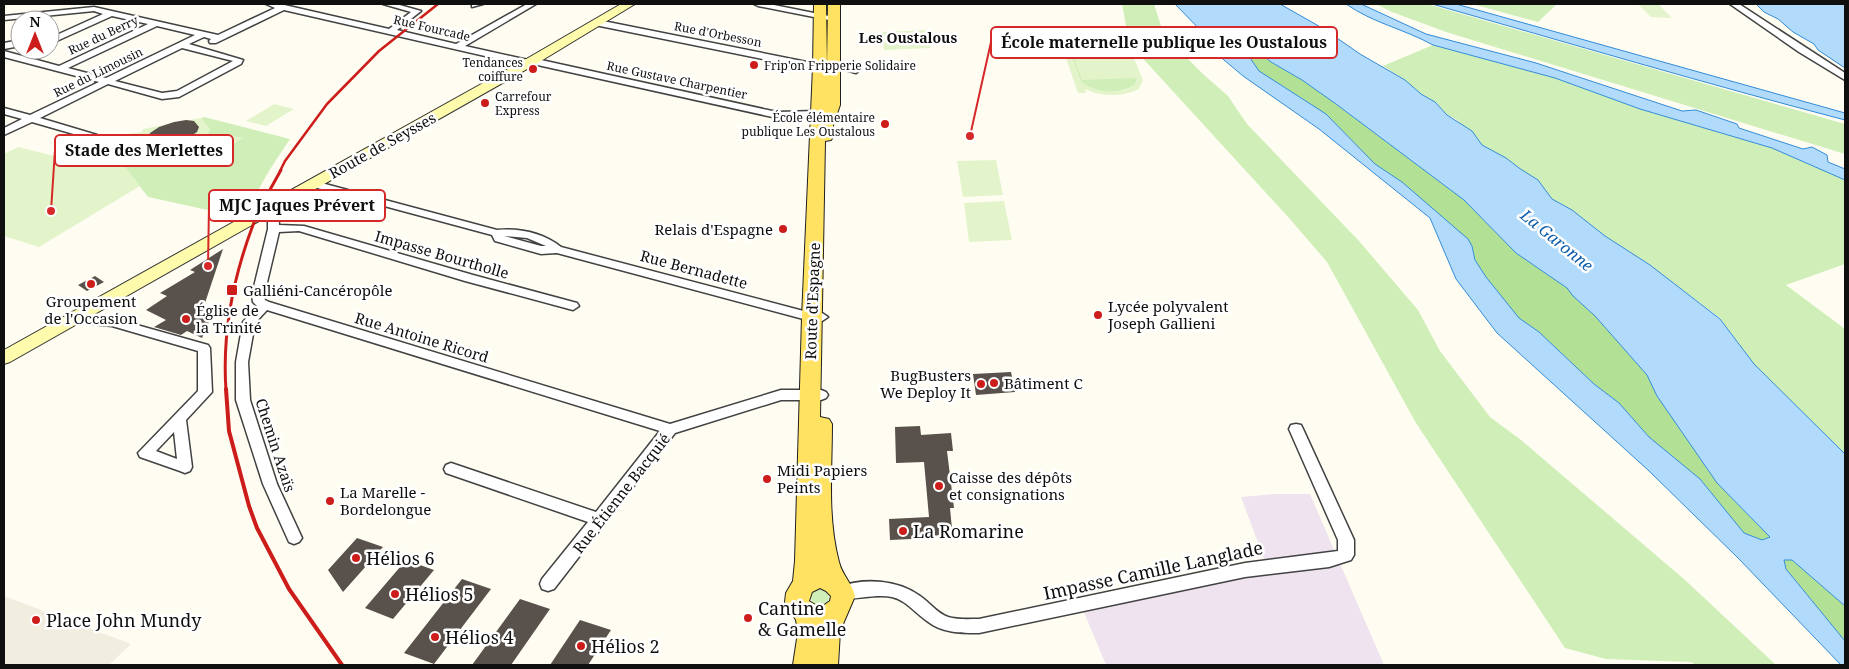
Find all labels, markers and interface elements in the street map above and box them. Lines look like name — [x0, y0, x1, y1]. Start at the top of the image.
north arrow — [10, 10, 60, 60]
street label: Rue du Berry — [65, 11, 141, 59]
street label: Rue Fourcade — [392, 11, 472, 45]
text: N — [29, 12, 41, 31]
street label: Rue d'Orbesson — [673, 17, 763, 51]
callout: École maternelle publique les Oustalous — [991, 27, 1337, 58]
district label: Les Oustalous — [859, 28, 957, 47]
text: École maternelle publique les Oustalous — [1001, 31, 1327, 53]
street label: Rue du Limousin — [51, 43, 146, 101]
place label: Tendances coiffure — [462, 54, 523, 85]
street label: Rue Gustave Charpentier — [605, 57, 749, 103]
place label: Frip'on Fripperie Solidaire — [764, 57, 916, 74]
marker: Frip'on Fripperie Solidaire — [748, 59, 760, 71]
marker: Tendances coiffure — [527, 63, 539, 75]
place label: Carrefour Express — [495, 88, 552, 119]
marker: Carrefour Express — [479, 97, 491, 109]
street label: Route de Seysses — [325, 107, 439, 183]
place label: École élémentaire publique Les Oustalous — [742, 109, 875, 140]
marker: École élémentaire publique Les Oustalous — [879, 118, 891, 130]
callout: Stade des Merlettes — [55, 135, 233, 166]
text: Stade des Merlettes — [65, 139, 223, 161]
callout: MJC Jaques Prévert — [209, 190, 385, 221]
text: MJC Jaques Prévert — [219, 194, 375, 216]
water label: La Garonne — [1515, 203, 1598, 276]
place label: Relais d'Espagne — [655, 219, 773, 239]
marker: Relais d'Espagne — [777, 223, 789, 235]
street label: Impasse Bourtholle — [373, 225, 511, 283]
street label: Route d'Espagne — [800, 242, 824, 360]
street label: Rue Bernadette — [638, 245, 750, 293]
marker: Groupement de l'Occasion — [85, 278, 97, 290]
place label: Galliéni-Cancéropôle — [243, 280, 392, 300]
marker: Galliéni-Cancéropôle — [225, 283, 239, 297]
place label: Groupement de l'Occasion — [44, 291, 138, 328]
place label: Lycée polyvalent Joseph Gallieni — [1107, 296, 1228, 333]
place label: Église de la Trinité — [196, 300, 262, 337]
street label: Rue Antoine Ricord — [353, 307, 491, 367]
marker: Lycée polyvalent Joseph Gallieni — [1092, 309, 1104, 321]
marker: Église de la Trinité — [180, 313, 192, 325]
place label: BugBusters We Deploy It — [880, 365, 971, 402]
place label: Bâtiment C — [1004, 373, 1083, 393]
marker: Bâtiment C — [988, 377, 1000, 389]
marker: BugBusters We Deploy It — [975, 378, 987, 390]
street label: Chemin Azaïs — [251, 396, 301, 495]
street label: Rue Étienne Bacquié — [568, 429, 674, 557]
place label: Midi Papiers Peints — [777, 460, 867, 497]
place label: Caisse des dépôts et consignations — [949, 467, 1072, 504]
marker: Midi Papiers Peints — [761, 473, 773, 485]
marker: Caisse des dépôts et consignations — [933, 480, 945, 492]
place label: La Marelle - Bordelongue — [340, 482, 431, 519]
marker: La Marelle - Bordelongue — [324, 495, 336, 507]
place label: La Romarine — [913, 519, 1024, 543]
marker: La Romarine — [897, 525, 909, 537]
street label: Impasse Camille Langlade — [1041, 535, 1265, 605]
place label: Hélios 6 — [366, 546, 435, 570]
marker: Hélios 6 — [350, 552, 362, 564]
place label: Hélios 5 — [405, 582, 474, 606]
marker: Hélios 5 — [389, 588, 401, 600]
place label: Cantine & Gamelle — [758, 596, 846, 641]
place label: Place John Mundy — [46, 608, 202, 632]
marker: Cantine & Gamelle — [742, 612, 754, 624]
marker: Place John Mundy — [30, 614, 42, 626]
place label: Hélios 4 — [445, 625, 514, 649]
marker: Hélios 4 — [429, 631, 441, 643]
place label: Hélios 2 — [591, 634, 660, 658]
marker: Hélios 2 — [575, 640, 587, 652]

